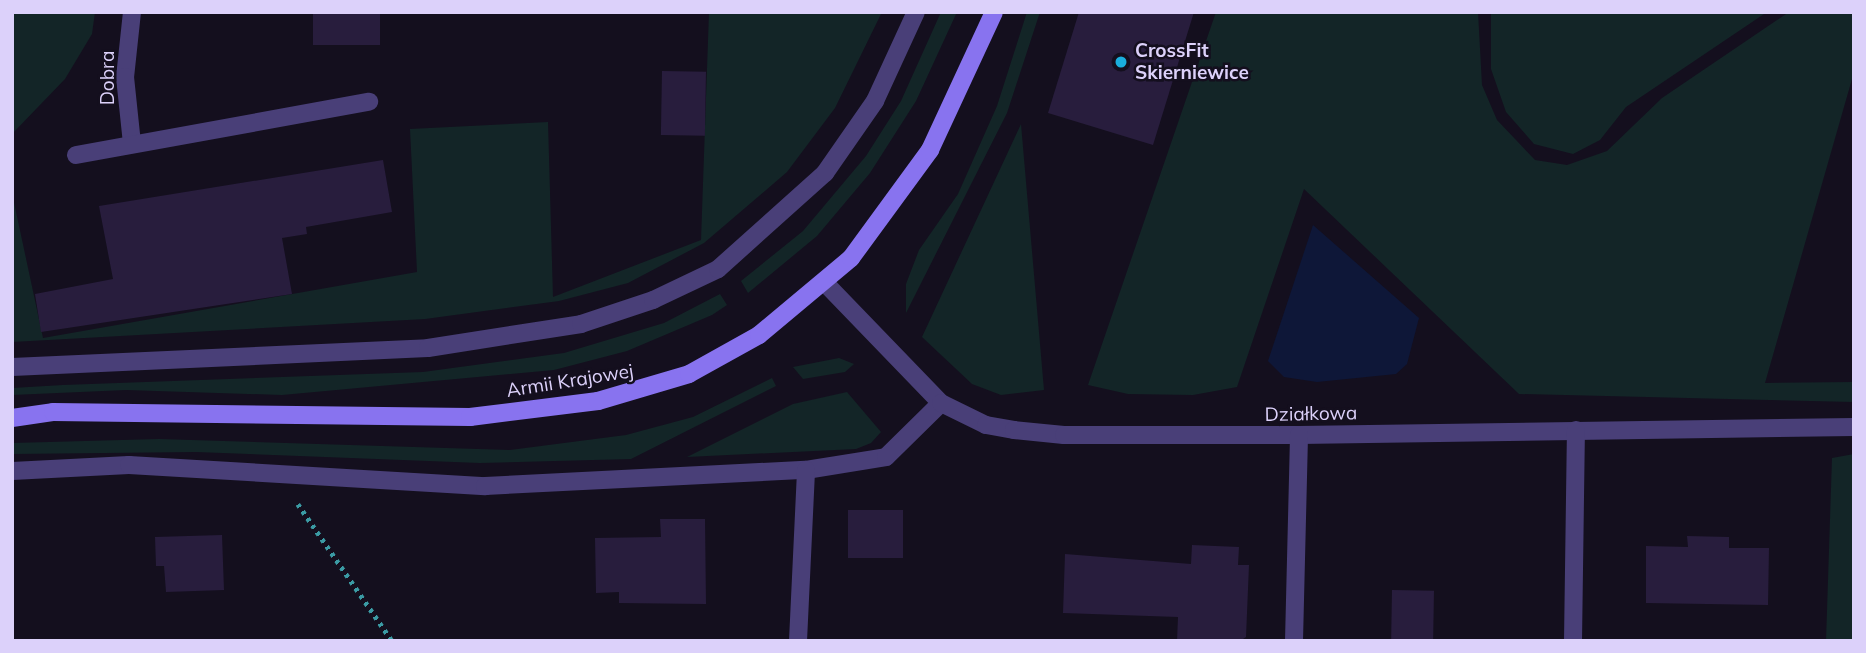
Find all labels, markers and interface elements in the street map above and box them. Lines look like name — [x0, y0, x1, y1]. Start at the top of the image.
place label: CrossFit Skierniewice — [1135, 40, 1249, 84]
street label: Dobra — [97, 51, 119, 105]
marker: CrossFit Skierniewice — [1113, 54, 1129, 70]
street label: Armii Krajowej — [505, 360, 635, 402]
street label: Działkowa — [1265, 402, 1357, 426]

